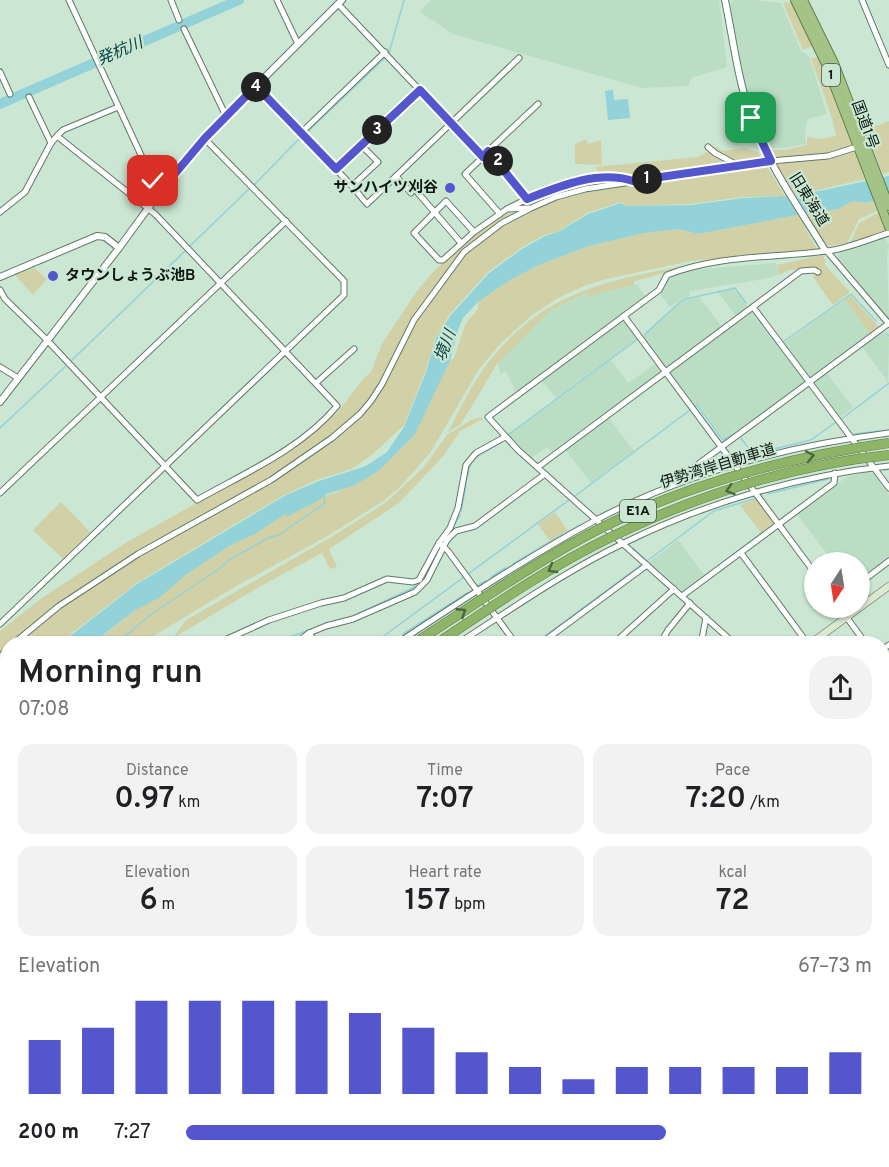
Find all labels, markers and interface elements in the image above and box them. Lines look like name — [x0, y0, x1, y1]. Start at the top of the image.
water label: 発杭川 — [94, 33, 148, 71]
road number: 1 — [822, 64, 840, 86]
pin: 4 — [241, 72, 271, 102]
text: 4 — [251, 77, 261, 97]
pin — [725, 92, 776, 143]
street label: 国道1号 — [846, 98, 882, 152]
icon: arrive — [734, 101, 767, 134]
pin: 3 — [362, 115, 392, 145]
text: 3 — [372, 120, 382, 140]
pin: 2 — [483, 146, 513, 176]
text: 2 — [493, 151, 503, 171]
pin — [127, 155, 178, 206]
icon: check — [136, 164, 169, 197]
pin: 1 — [632, 164, 662, 194]
text: 1 — [644, 169, 650, 189]
street label: 旧東海道 — [784, 170, 832, 230]
place label: サンハイツ刈谷 — [333, 179, 438, 198]
marker: サンハイツ刈谷 — [443, 181, 457, 195]
place label: タウンしょうぶ池B — [65, 267, 195, 286]
marker: タウンしょうぶ池B — [46, 269, 60, 283]
water label: 境川 — [431, 326, 462, 365]
street label: 伊勢湾岸自動車道 — [658, 440, 778, 494]
one-way arrow — [805, 450, 815, 463]
one-way arrow — [725, 482, 736, 495]
road number: E1A — [620, 500, 656, 522]
north arrow — [804, 552, 870, 618]
map controls — [804, 552, 870, 618]
one-way arrow — [548, 562, 558, 573]
one-way arrow — [455, 608, 466, 619]
text: Morning run — [18, 653, 203, 695]
button: share — [809, 656, 872, 719]
text: 07:08 — [18, 697, 69, 723]
text: Distance — [126, 761, 189, 781]
text: Time — [427, 761, 463, 781]
text: Pace — [715, 761, 750, 781]
text: 0.97 — [114, 781, 174, 818]
text: 7:07 — [416, 781, 474, 818]
text: 7:20 — [686, 781, 746, 818]
text: km — [174, 793, 200, 813]
text: /km — [746, 793, 780, 813]
text: Elevation — [124, 863, 190, 883]
text: Heart rate — [408, 863, 482, 883]
text: kcal — [718, 863, 747, 883]
text: 6 — [140, 883, 158, 920]
text: 157 — [404, 883, 450, 920]
text: 72 — [716, 883, 750, 920]
text: m — [158, 895, 175, 915]
text: bpm — [450, 895, 486, 915]
text: Elevation — [18, 954, 100, 980]
text: 67–73 m — [798, 954, 872, 980]
text: 200 m — [18, 1120, 79, 1146]
text: 7:27 — [114, 1120, 151, 1146]

